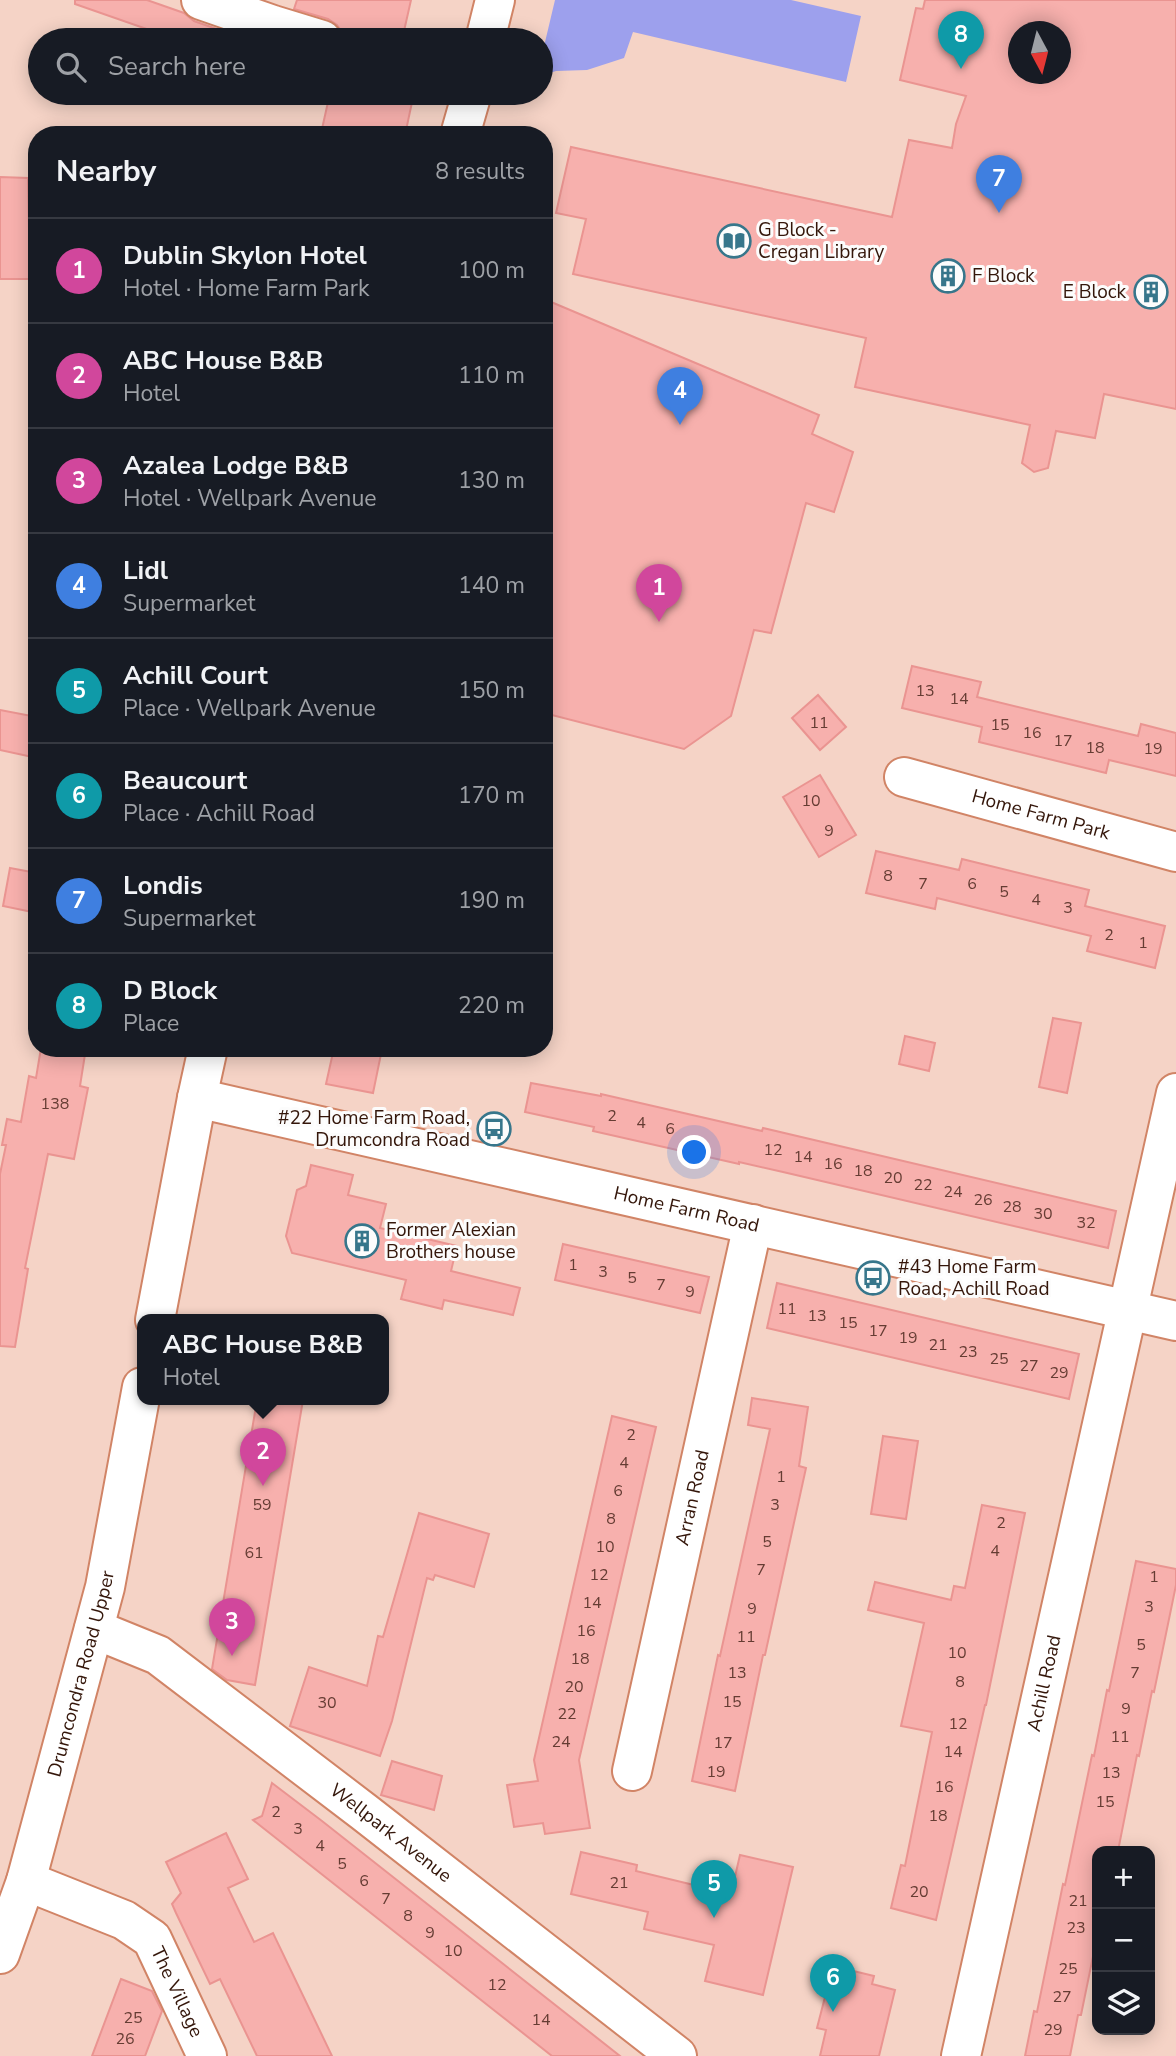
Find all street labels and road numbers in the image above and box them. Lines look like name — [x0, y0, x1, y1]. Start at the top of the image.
street label: Home Farm Park — [969, 783, 1113, 846]
street label: Home Farm Road — [611, 1180, 762, 1239]
street label: Arran Road — [669, 1447, 716, 1548]
street label: Drumcondra Road Upper — [42, 1568, 121, 1780]
street label: Achill Road — [1021, 1632, 1068, 1734]
street label: Wellpark Avenue — [324, 1777, 457, 1889]
street label: The Village — [144, 1943, 209, 2042]

